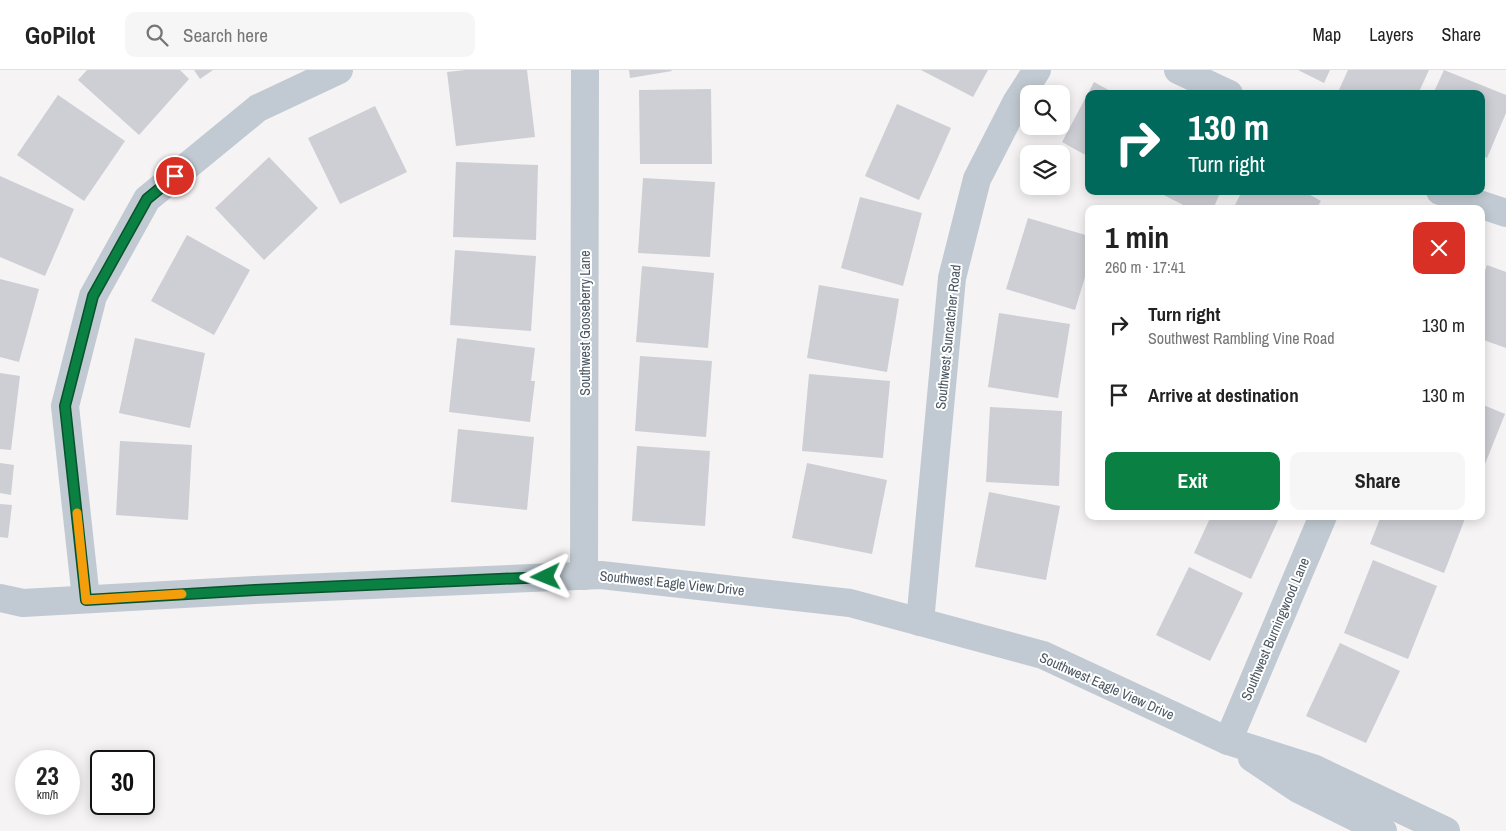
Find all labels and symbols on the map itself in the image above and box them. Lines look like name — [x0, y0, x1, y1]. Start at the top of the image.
pin — [154, 155, 196, 197]
street label: Southwest Gooseberry Lane — [576, 250, 594, 396]
street label: Southwest Suncatcher Road — [931, 264, 965, 410]
position arrow — [519, 550, 571, 602]
street label: Southwest Burningwood Lane — [1237, 555, 1313, 703]
street label: Southwest Eagle View Drive — [599, 566, 745, 600]
street label: Southwest Eagle View Drive — [1037, 648, 1177, 724]
speed limit sign: 30 — [90, 750, 155, 815]

